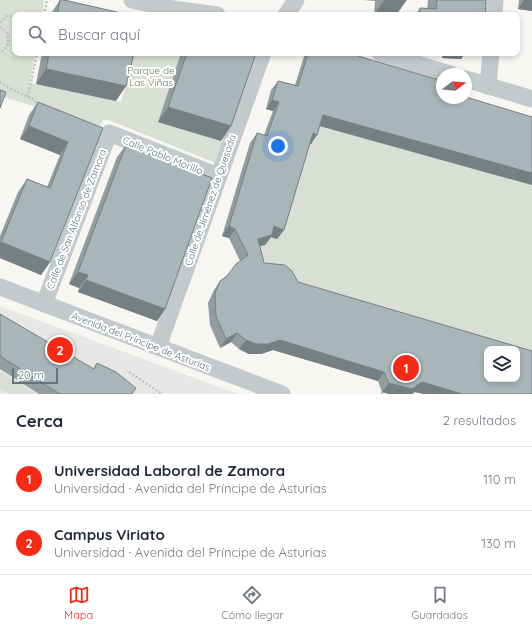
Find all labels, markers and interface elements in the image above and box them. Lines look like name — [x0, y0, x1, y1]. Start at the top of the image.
search box — [12, 12, 520, 56]
icon: search — [26, 23, 48, 45]
text: Buscar aquí — [58, 25, 140, 44]
park label: Parque de Las Viñas — [127, 64, 175, 89]
north arrow — [436, 68, 472, 104]
street label: Calle Pablo Morillo — [121, 133, 205, 177]
street label: Calle de Jiménez de Quesada — [182, 133, 239, 268]
your location — [268, 136, 288, 156]
street label: Calle de San Alfonso de Zamora — [44, 147, 109, 291]
street label: Avenida del Príncipe de Asturias — [70, 309, 212, 374]
pin: 2 — [47, 335, 73, 365]
map controls — [484, 346, 520, 382]
button: layers — [484, 346, 520, 382]
pin: 1 — [393, 353, 419, 383]
scale bar — [12, 366, 58, 385]
text: 20 m — [18, 368, 44, 382]
text: Cerca — [16, 410, 63, 431]
text: 2 resultados — [443, 412, 516, 428]
text: Universidad Laboral de Zamora — [54, 461, 285, 480]
text: 1 — [26, 471, 32, 487]
text: 110 m — [483, 471, 516, 487]
text: Universidad · Avenida del Príncipe de Asturias — [54, 480, 327, 496]
text: Campus Viriato — [54, 525, 165, 544]
text: 2 — [25, 535, 33, 551]
text: 130 m — [481, 535, 516, 551]
text: Universidad · Avenida del Príncipe de Asturias — [54, 544, 327, 560]
tab: Mapa — [64, 584, 93, 622]
tab: Cómo llegar — [221, 584, 284, 622]
tab: Guardados — [412, 584, 468, 622]

